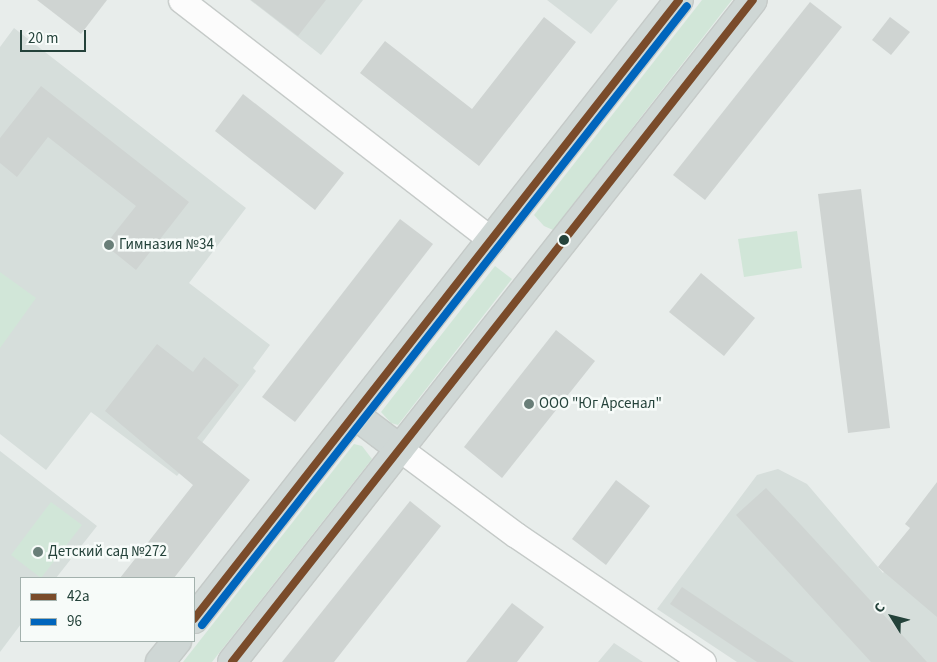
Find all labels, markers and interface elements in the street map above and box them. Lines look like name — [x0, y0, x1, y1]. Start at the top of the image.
scale bar — [22, 20, 89, 52]
text: 20 m — [28, 28, 58, 49]
unlabelled marker — [559, 235, 569, 245]
place label: Гимназия №34 — [119, 236, 214, 254]
marker: Гимназия №34 — [103, 239, 115, 251]
place label: ООО "Юг Арсенал" — [539, 395, 662, 413]
marker: ООО "Юг Арсенал" — [523, 398, 535, 410]
place label: Детский сад №272 — [48, 543, 167, 561]
marker: Детский сад №272 — [32, 546, 44, 558]
legend — [20, 577, 195, 642]
text: 42a — [67, 586, 89, 607]
north arrow — [867, 592, 917, 642]
text: С — [869, 599, 890, 617]
text: 96 — [67, 611, 82, 632]

